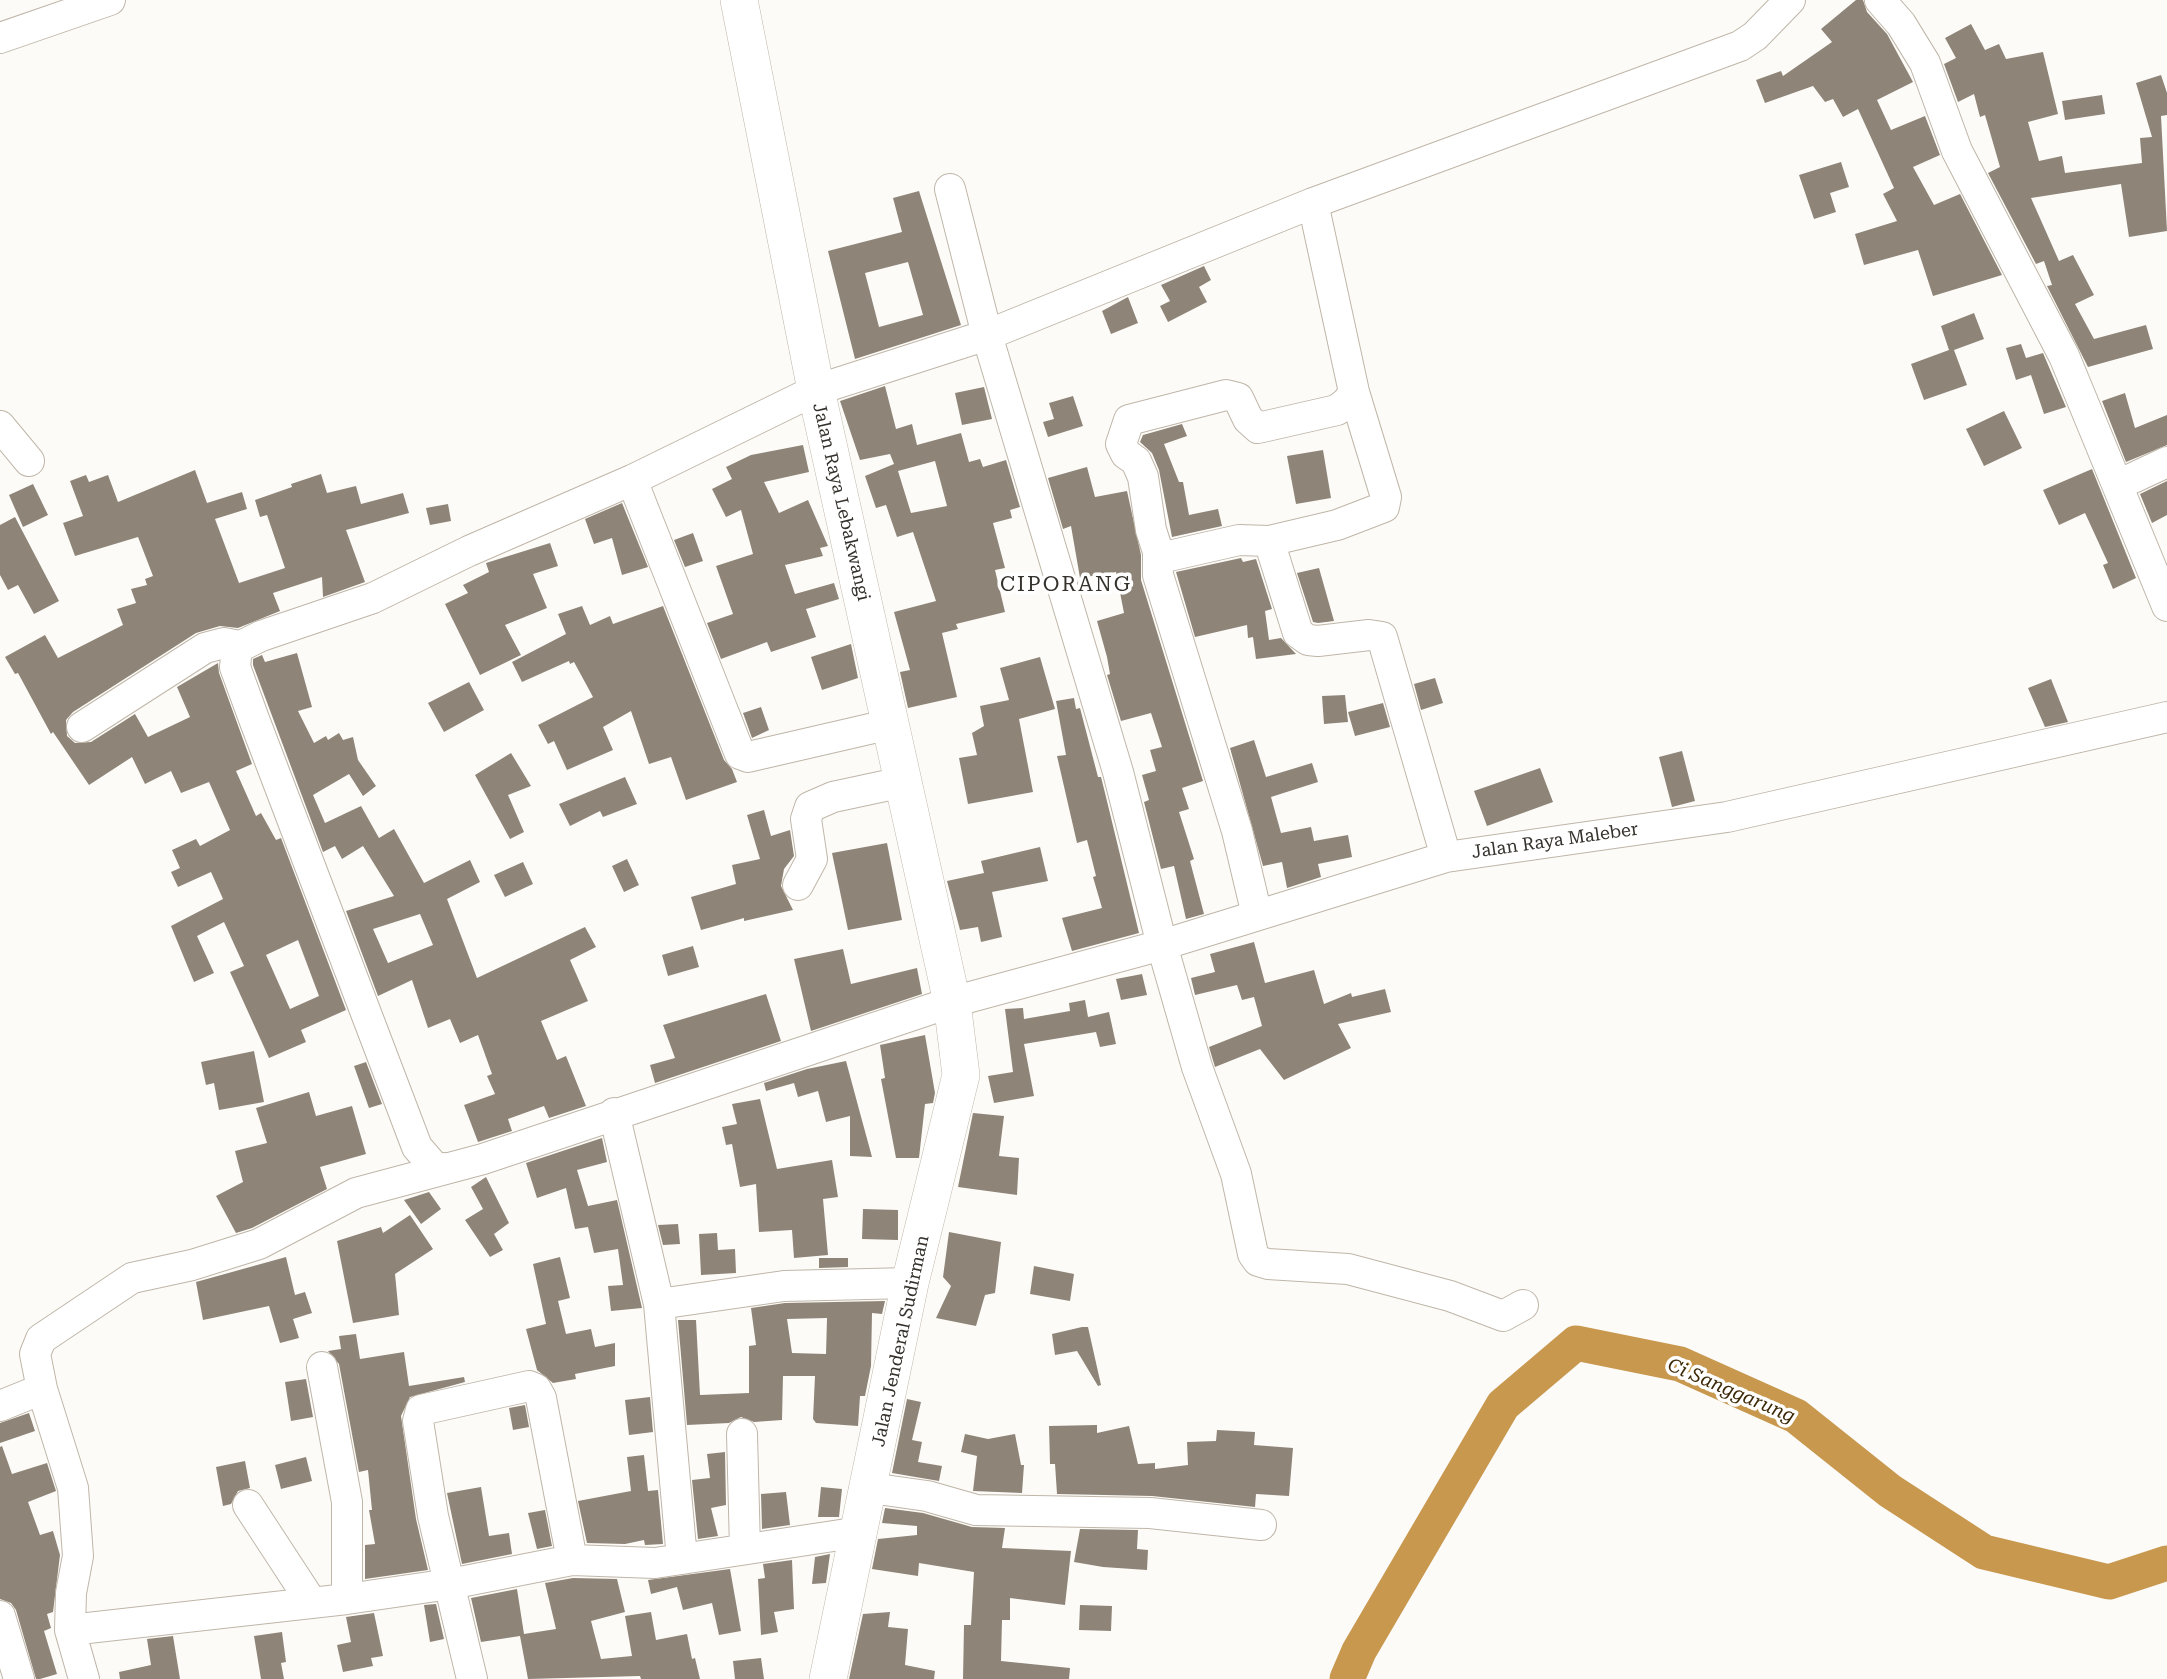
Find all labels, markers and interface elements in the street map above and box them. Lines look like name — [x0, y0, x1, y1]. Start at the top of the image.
street label: Jalan Raya Lebakwangi — [808, 401, 874, 603]
district label: CIPORANG — [1001, 572, 1131, 598]
street label: Jalan Raya Maleber — [1470, 819, 1640, 863]
street label: Jalan Jenderal Sudirman — [868, 1233, 934, 1449]
water label: Ci Sanggarung — [1664, 1354, 1798, 1428]

